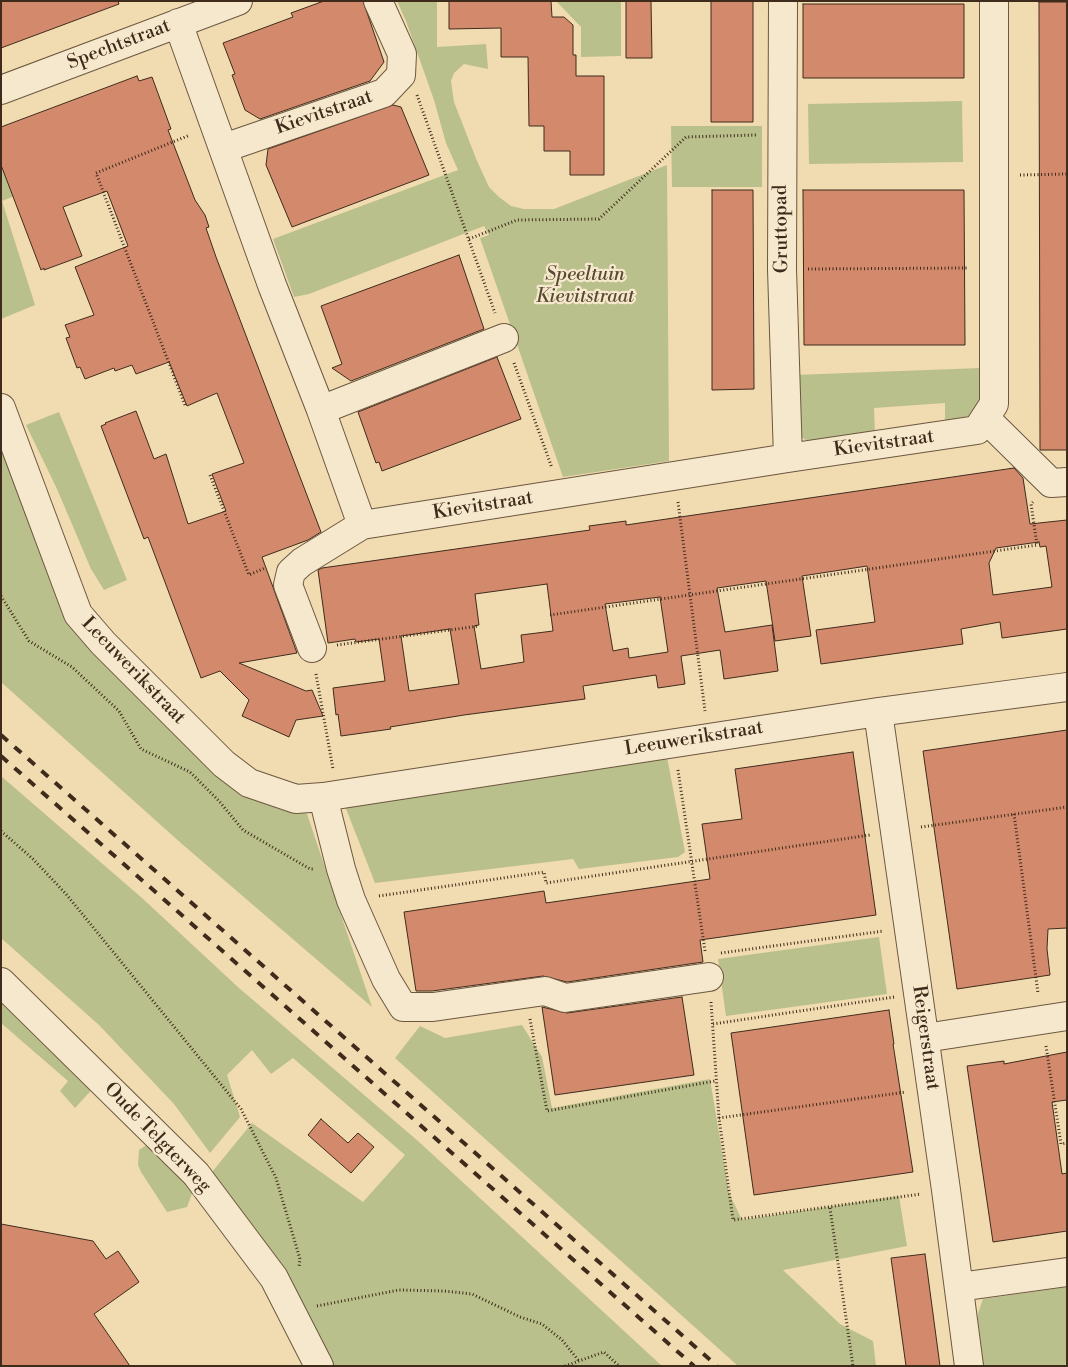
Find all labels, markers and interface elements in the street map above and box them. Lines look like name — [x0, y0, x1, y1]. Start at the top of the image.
street label: Spechtstraat — [64, 15, 174, 75]
street label: Kievitstraat — [272, 86, 376, 140]
street label: Gruttopad — [770, 184, 794, 274]
park label: Speeltuin Kievitstraat — [536, 264, 634, 308]
street label: Kievitstraat — [832, 426, 936, 462]
street label: Kievitstraat — [431, 487, 535, 525]
street label: Leeuwerikstraat — [76, 613, 190, 729]
street label: Leeuwerikstraat — [623, 717, 765, 761]
street label: Reigerstraat — [906, 984, 944, 1092]
street label: Oude Telgterweg — [99, 1078, 215, 1198]

